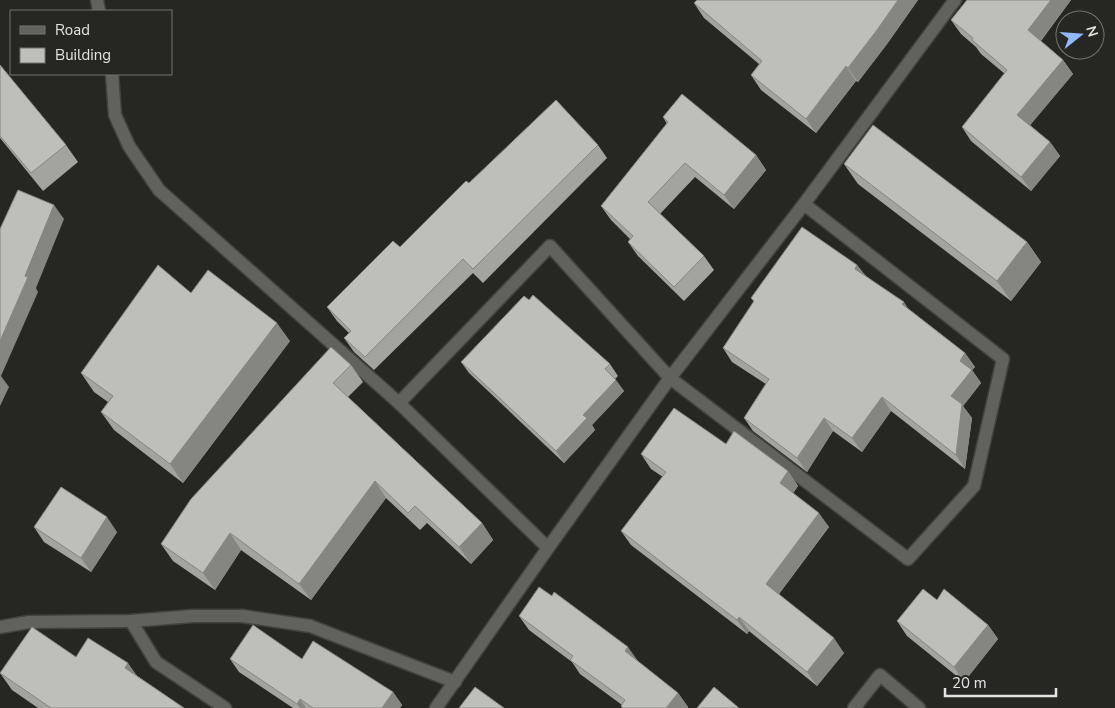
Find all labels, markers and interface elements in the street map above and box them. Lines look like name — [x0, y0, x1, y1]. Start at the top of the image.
legend — [10, 10, 172, 75]
north arrow — [1055, 10, 1105, 60]
text: Road — [55, 20, 90, 40]
text: N — [1081, 24, 1103, 39]
text: Building — [55, 45, 111, 65]
scale bar — [945, 666, 1056, 698]
text: 20 m — [952, 673, 987, 693]

